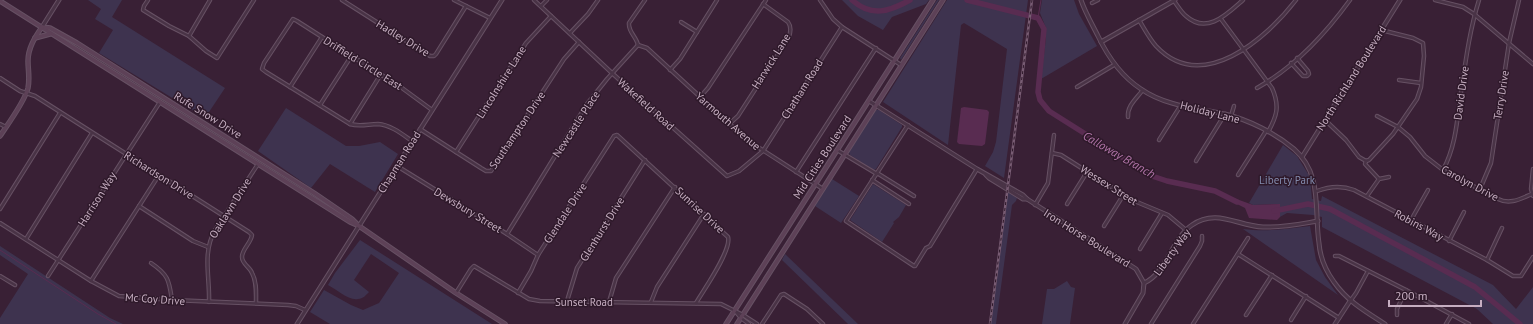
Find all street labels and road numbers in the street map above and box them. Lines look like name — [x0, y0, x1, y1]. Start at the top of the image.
street label: Hadley Drive — [374, 17, 433, 60]
street label: North Richland Boulevard — [1313, 23, 1389, 133]
street label: Harwick Lane — [748, 30, 794, 91]
street label: Driffield Circle East — [321, 33, 405, 93]
street label: Lincolnshire Lane — [473, 43, 529, 121]
street label: Chatham Road — [778, 56, 826, 122]
street label: David Drive — [1450, 65, 1472, 121]
street label: Terry Drive — [1490, 69, 1512, 121]
street label: Wakefield Road — [615, 75, 677, 133]
street label: Southampton Drive — [486, 88, 548, 172]
street label: Newcastle Place — [549, 88, 603, 160]
street label: Rufe Snow Drive — [172, 89, 245, 142]
street label: Yarmouth Avenue — [692, 89, 764, 153]
street label: Holiday Lane — [1179, 98, 1242, 126]
street label: Mid Cities Boulevard — [790, 113, 854, 201]
street label: Chapman Road — [374, 128, 424, 196]
street label: Richardson Drive — [121, 148, 197, 202]
street label: Wessex Street — [1078, 162, 1141, 208]
street label: Carolyn Drive — [1439, 162, 1502, 204]
street label: Harrison Way — [75, 168, 120, 229]
street label: Oaklawn Drive — [206, 175, 254, 241]
street label: Glendale Drive — [540, 180, 590, 246]
street label: Dewsbury Street — [432, 184, 505, 236]
street label: Sunrise Drive — [672, 184, 728, 237]
street label: Glenhurst Drive — [577, 194, 628, 264]
street label: Iron Horse Boulevard — [1041, 206, 1133, 270]
street label: Robins Way — [1392, 206, 1447, 244]
street label: Liberty Way — [1150, 225, 1194, 278]
street label: Mc Coy Drive — [124, 290, 186, 308]
street label: Sunset Road — [555, 295, 613, 309]

